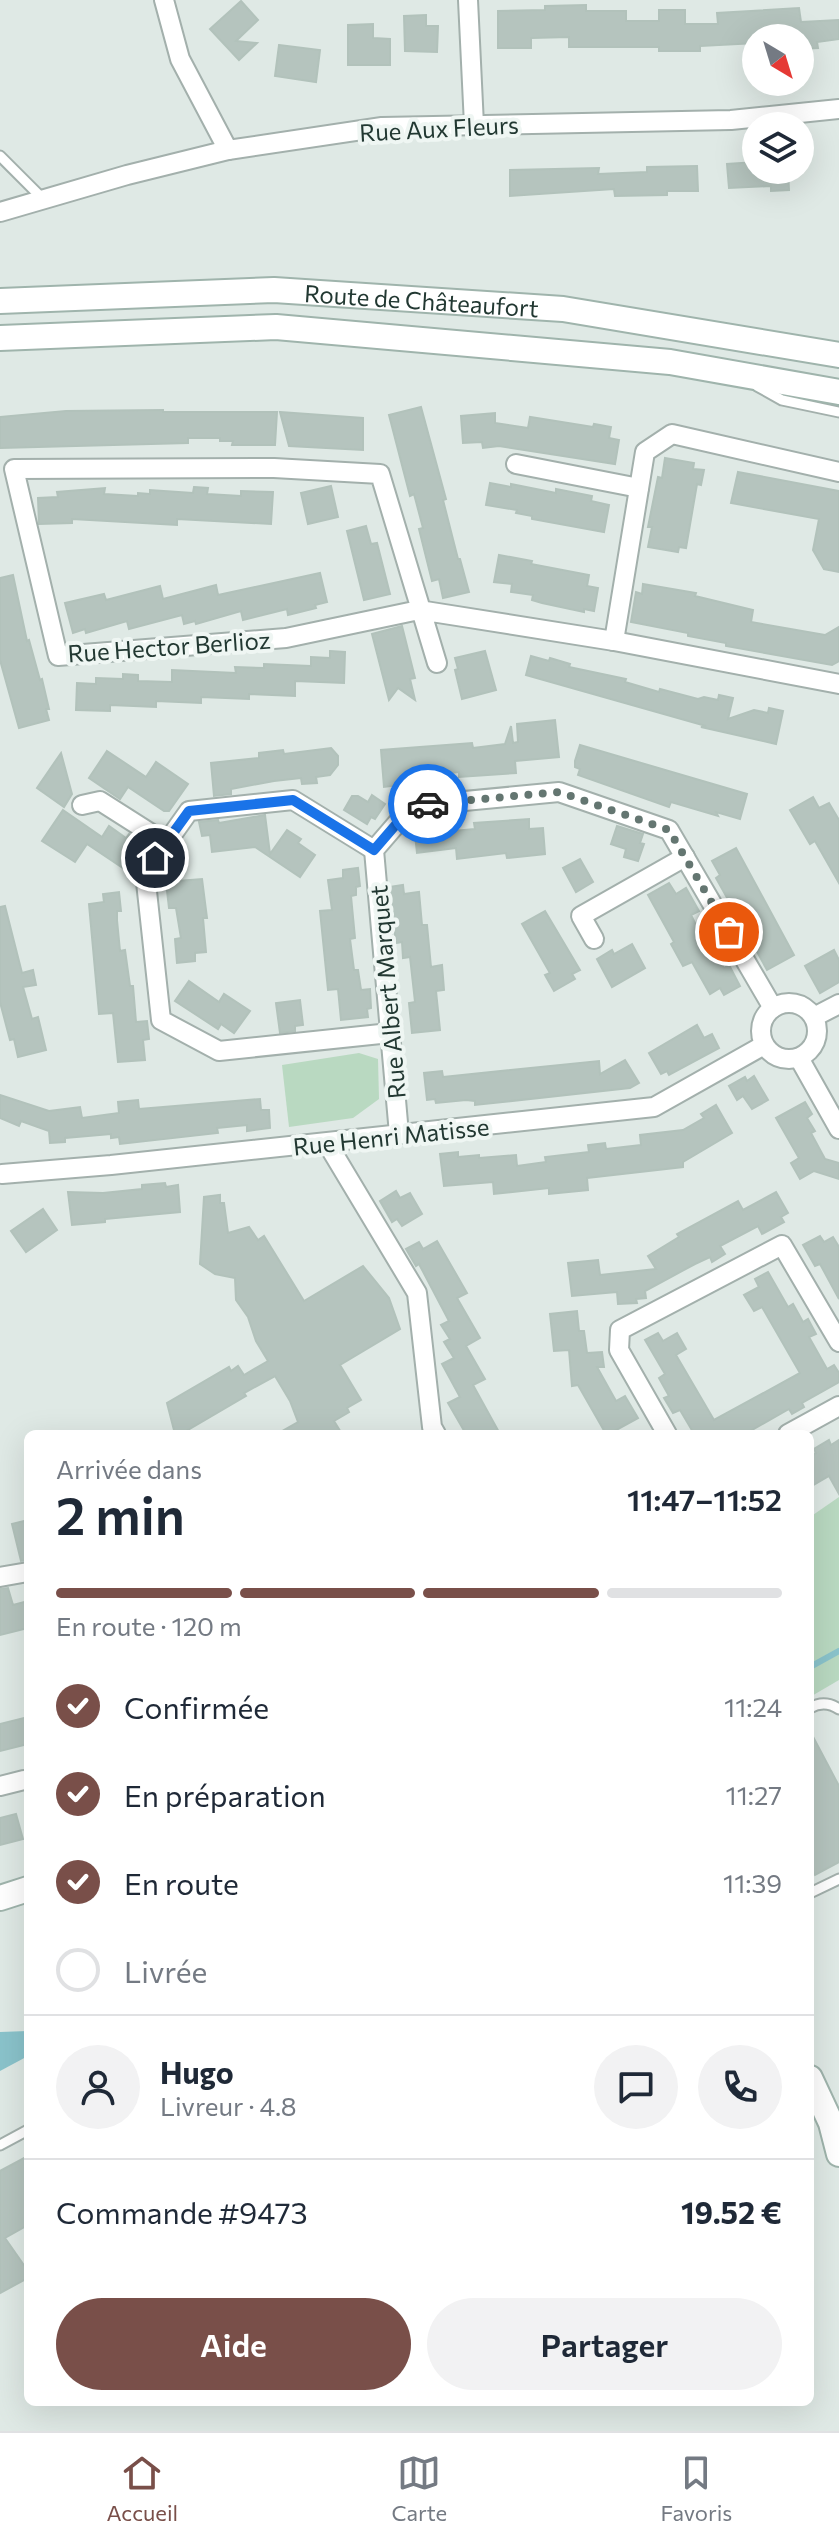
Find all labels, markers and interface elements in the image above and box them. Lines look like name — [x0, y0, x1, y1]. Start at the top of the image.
north arrow — [742, 24, 814, 96]
map controls — [742, 24, 814, 184]
street label: Rue Aux Fleurs — [358, 109, 520, 147]
button: layers — [742, 112, 814, 184]
street label: Route de Châteaufort — [303, 278, 540, 322]
street label: Rue Hector Berlioz — [66, 624, 272, 668]
courier — [388, 764, 468, 844]
icon: car — [406, 782, 450, 826]
pin — [121, 824, 189, 892]
icon: home — [133, 836, 177, 880]
street label: Rue Albert Marquet — [363, 884, 411, 1100]
pin — [695, 898, 763, 966]
icon: bag — [707, 910, 751, 954]
street label: Rue Henri Matisse — [291, 1111, 491, 1161]
text: Arrivée dans — [56, 1453, 202, 1484]
text: 11:47–11:52 — [627, 1480, 782, 1517]
text: 2 min — [56, 1482, 185, 1546]
text: En route · 120 m — [56, 1610, 242, 1641]
icon: check — [56, 1684, 100, 1728]
text: Confirmée — [124, 1688, 269, 1725]
text: 11:24 — [724, 1691, 782, 1722]
icon: check — [56, 1772, 100, 1816]
text: En préparation — [124, 1776, 326, 1813]
text: 11:27 — [726, 1779, 782, 1810]
icon: check — [56, 1860, 100, 1904]
text: En route — [124, 1864, 239, 1901]
text: 11:39 — [723, 1867, 782, 1898]
text: Livrée — [124, 1952, 207, 1989]
button: person — [56, 2045, 140, 2129]
button: chat — [594, 2045, 678, 2129]
button: phone — [698, 2045, 782, 2129]
text: Hugo — [160, 2053, 234, 2090]
text: Livreur · 4.8 — [160, 2090, 296, 2121]
text: Commande #9473 — [56, 2193, 308, 2230]
text: 19.52 € — [681, 2193, 782, 2230]
button: Aide — [56, 2298, 411, 2390]
button: Partager — [427, 2298, 782, 2390]
tab: Accueil — [107, 2451, 178, 2526]
tab: Carte — [391, 2451, 447, 2526]
tab: Favoris — [660, 2451, 732, 2526]

